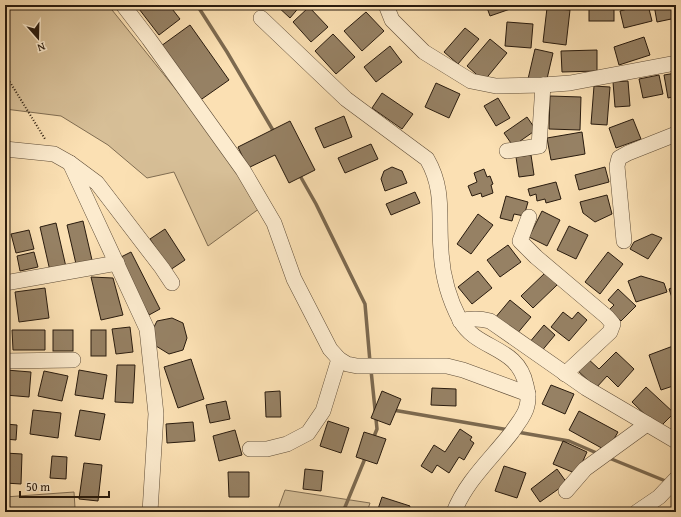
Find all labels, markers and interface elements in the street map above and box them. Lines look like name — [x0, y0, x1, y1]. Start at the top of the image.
north arrow — [18, 18, 58, 58]
text: N — [35, 39, 48, 56]
scale bar — [20, 473, 109, 499]
text: 50 m — [26, 478, 50, 495]

